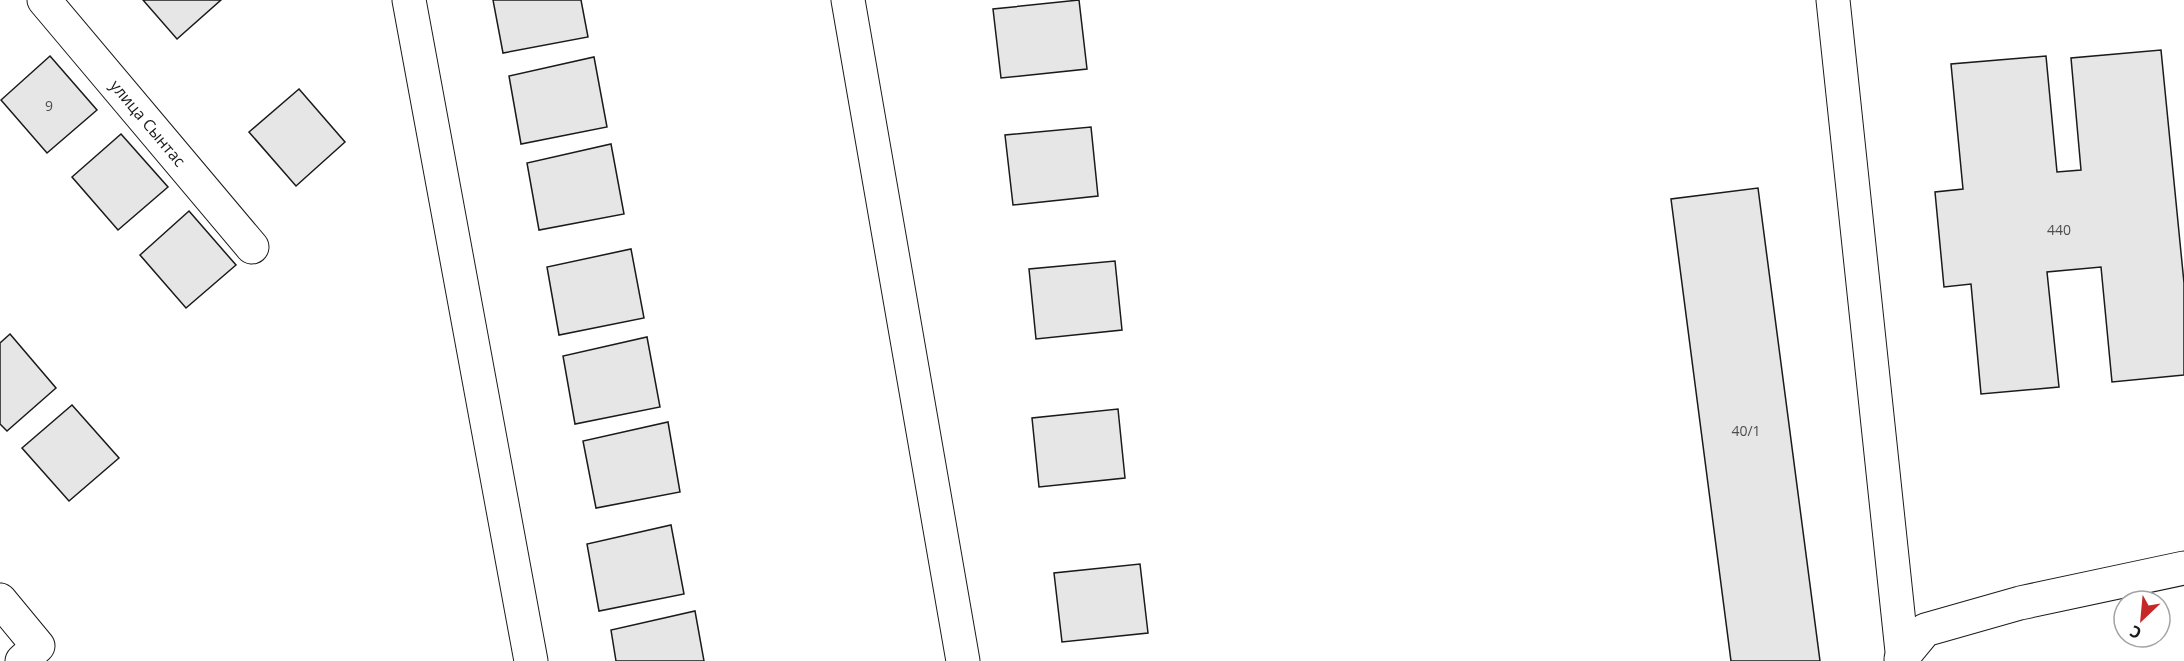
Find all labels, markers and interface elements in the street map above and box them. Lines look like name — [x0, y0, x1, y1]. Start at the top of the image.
street label: улица Сынтас — [105, 75, 191, 171]
house number: 9 — [45, 96, 53, 115]
house number: 440 — [2047, 220, 2071, 239]
house number: 40/1 — [1731, 421, 1761, 440]
north arrow — [2112, 589, 2172, 649]
text: С — [2126, 620, 2145, 645]

